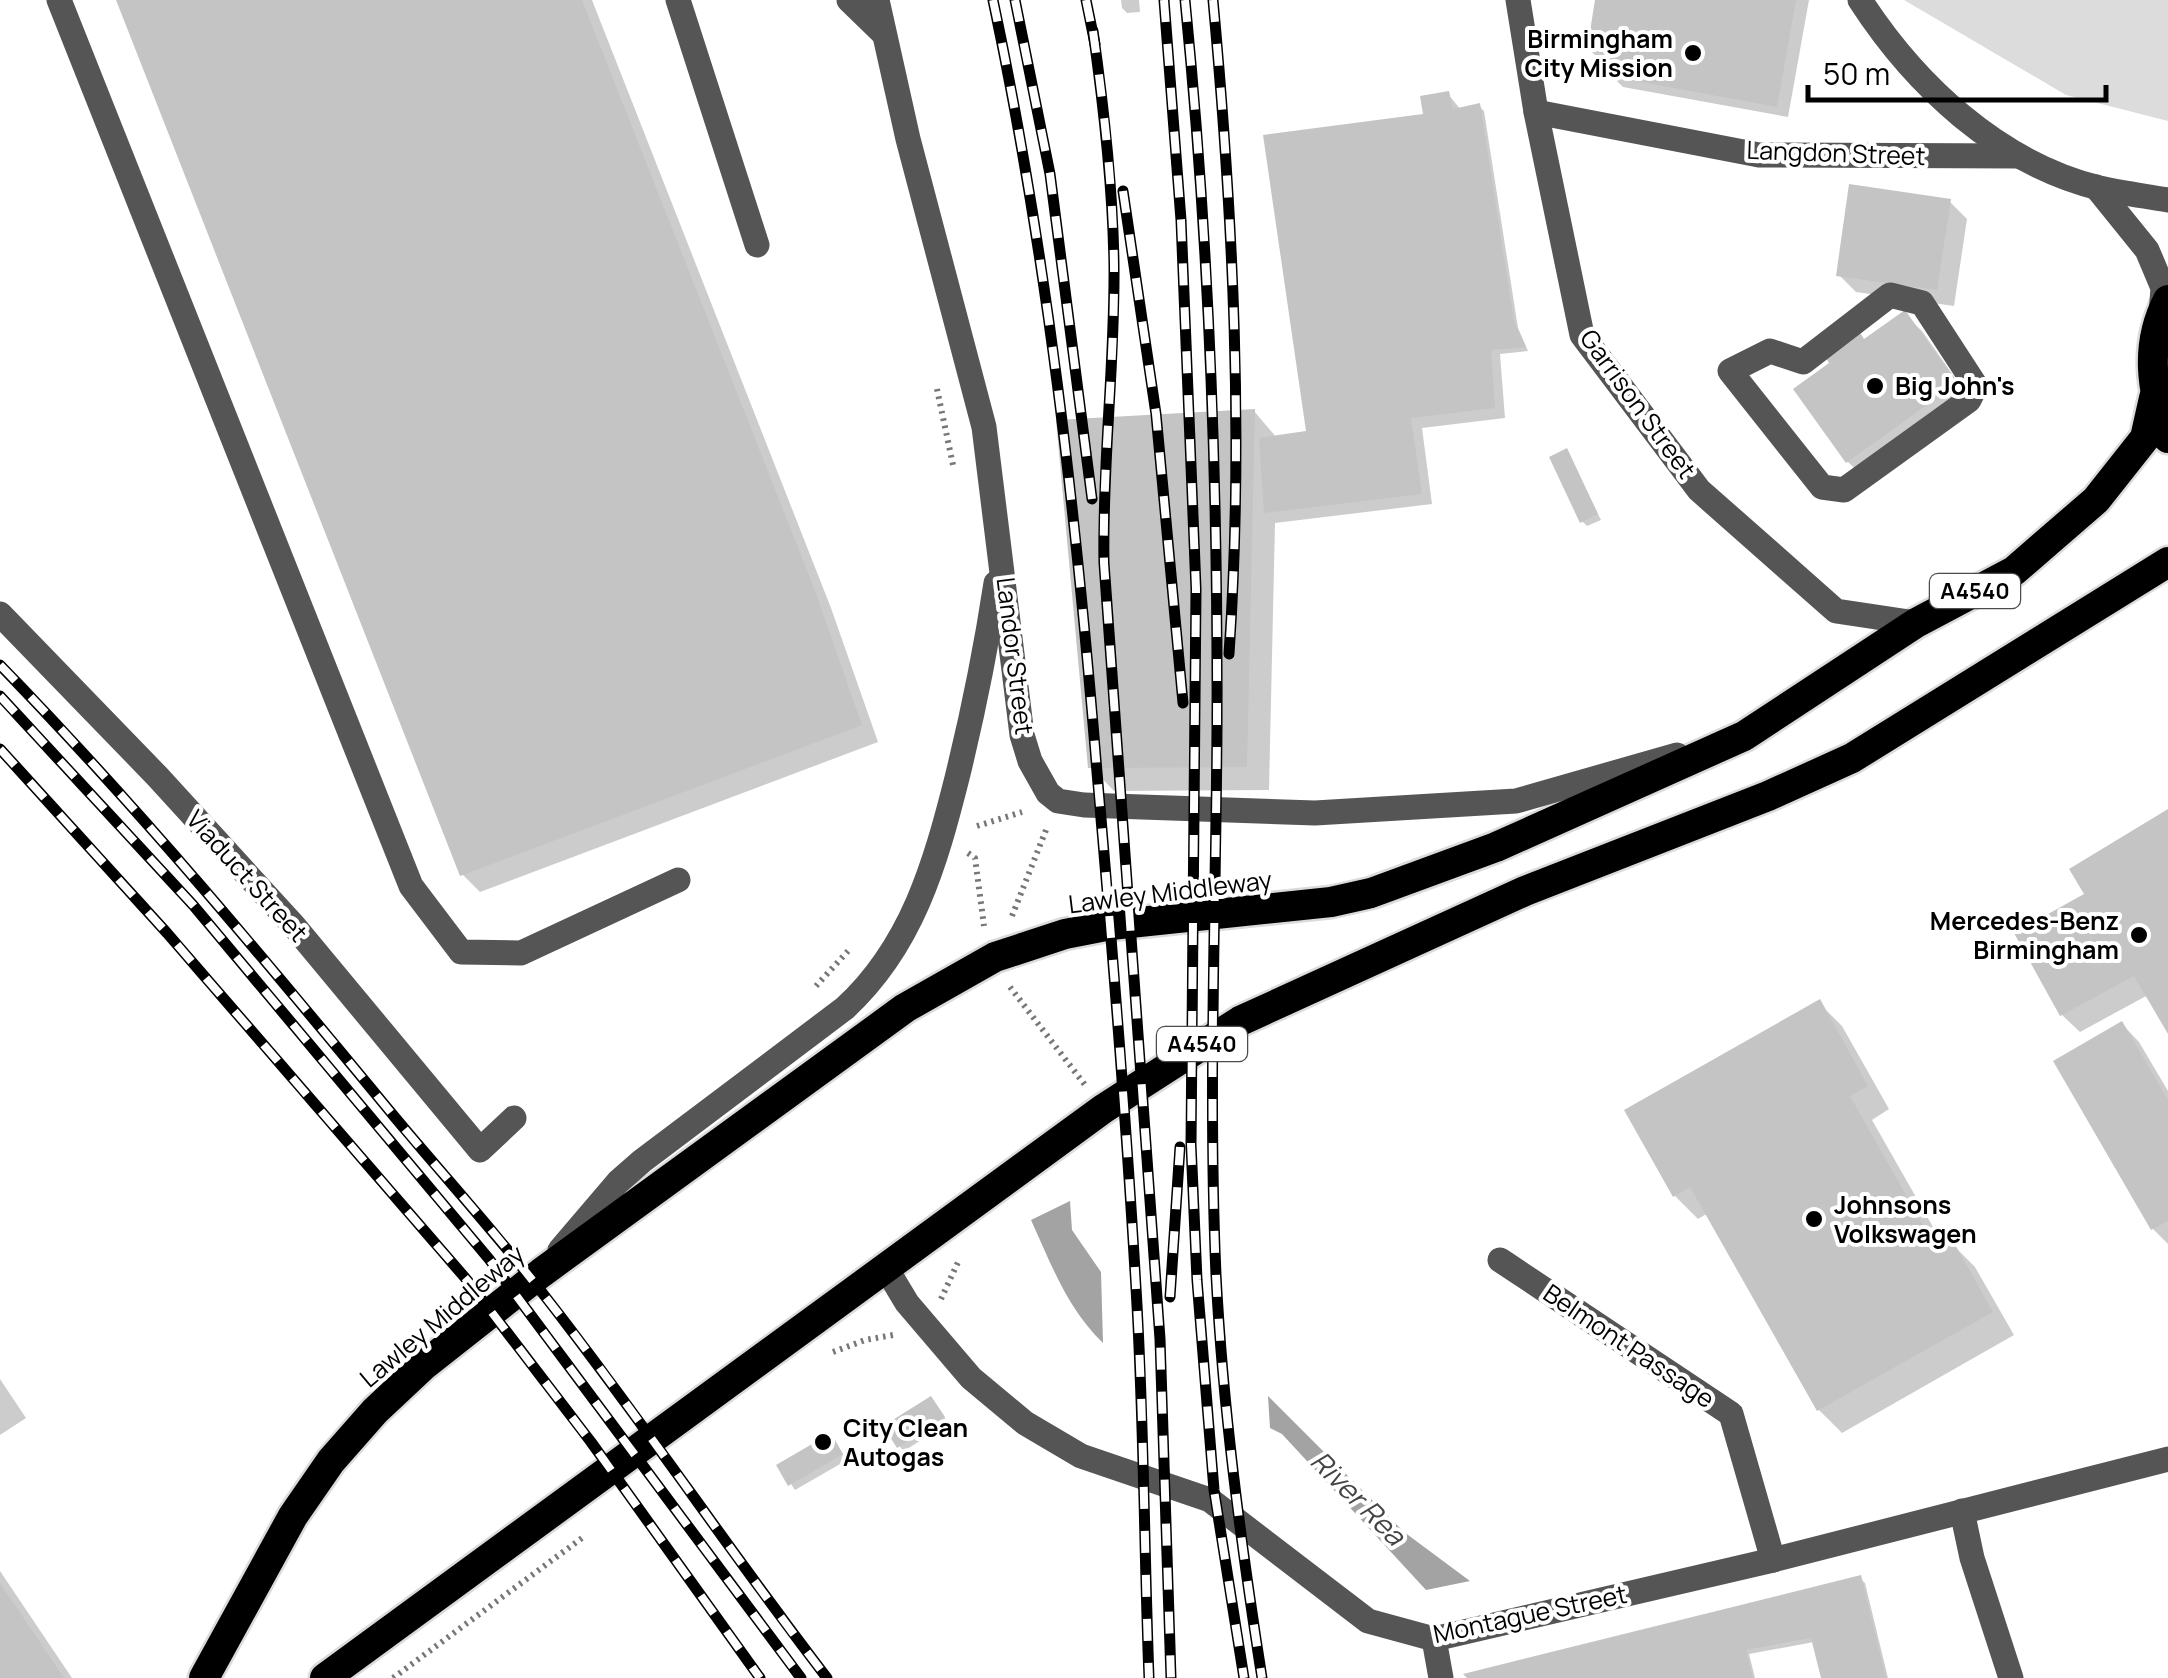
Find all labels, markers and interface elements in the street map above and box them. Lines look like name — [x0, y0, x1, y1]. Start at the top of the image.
place label: Birmingham City Mission — [1525, 21, 1673, 85]
scale bar — [1808, 40, 2106, 102]
marker: Birmingham City Mission — [1682, 42, 1704, 64]
text: 50 m — [1823, 53, 1890, 94]
street label: Langdon Street — [1746, 132, 1926, 173]
street label: Garrison Street — [1572, 322, 1704, 485]
place label: Big John's — [1895, 368, 2014, 403]
marker: Big John's — [1864, 375, 1886, 397]
road number: A4540 — [1930, 574, 2020, 608]
street label: Landor Street — [988, 575, 1043, 737]
street label: Viaduct Street — [179, 802, 316, 949]
street label: Lawley Middleway — [1066, 862, 1274, 921]
place label: Mercedes-Benz Birmingham — [1930, 903, 2119, 967]
marker: Mercedes-Benz Birmingham — [2128, 924, 2150, 946]
road number: A4540 — [1157, 1027, 1247, 1061]
place label: Johnsons Volkswagen — [1834, 1187, 1977, 1251]
marker: Johnsons Volkswagen — [1803, 1208, 1825, 1230]
street label: Lawley Middleway — [352, 1236, 531, 1395]
street label: Belmont Passage — [1537, 1275, 1722, 1416]
place label: City Clean Autogas — [843, 1410, 968, 1474]
marker: City Clean Autogas — [812, 1431, 834, 1453]
water label: River Rea — [1303, 1442, 1415, 1554]
street label: Montague Street — [1430, 1576, 1630, 1651]

